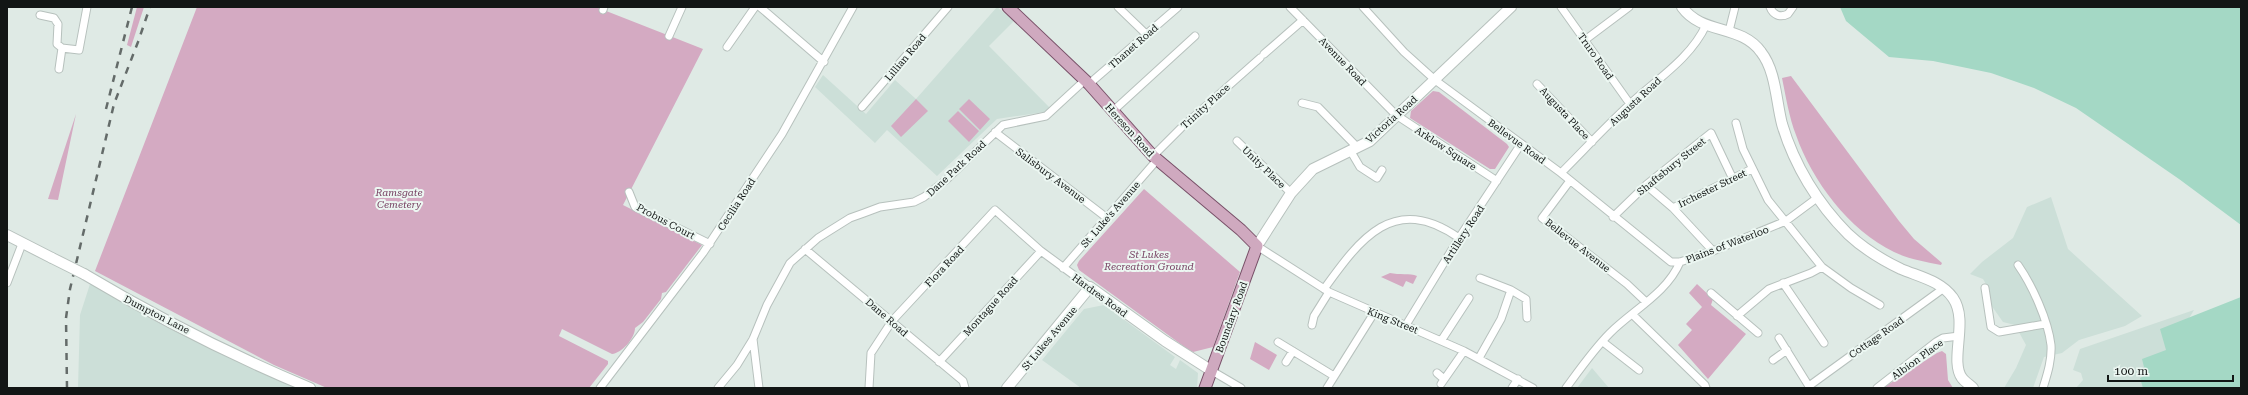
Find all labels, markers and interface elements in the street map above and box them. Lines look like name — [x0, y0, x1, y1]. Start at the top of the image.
street label: Thanet Road — [1107, 22, 1161, 71]
street label: Lillian Road — [883, 31, 929, 83]
street label: Truro Road — [1576, 31, 1616, 82]
street label: Avenue Road — [1317, 35, 1369, 88]
street label: Augusta Road — [1607, 74, 1664, 128]
street label: Trinity Place — [1179, 81, 1232, 131]
street label: Augusta Place — [1538, 85, 1592, 142]
street label: Victoria Road — [1363, 93, 1420, 145]
street label: Hereson Road — [1103, 102, 1157, 160]
street label: Bellevue Road — [1486, 117, 1548, 166]
street label: Arklow Square — [1413, 124, 1479, 173]
street label: Shaftsbury Street — [1635, 135, 1708, 197]
street label: Dane Park Road — [925, 138, 989, 199]
street label: Unity Place — [1240, 144, 1288, 191]
street label: Salisbury Avenue — [1014, 146, 1088, 205]
street label: Irchester Street — [1676, 167, 1748, 210]
street label: Cecilia Road — [715, 175, 758, 233]
street label: St. Luke's Avenue — [1079, 179, 1142, 250]
park label: Ramsgate Cemetery — [375, 187, 422, 210]
street label: Probus Court — [635, 202, 697, 241]
street label: Artillery Road — [1441, 203, 1487, 265]
street label: Bellevue Avenue — [1543, 217, 1613, 275]
street label: Plains of Waterloo — [1684, 224, 1770, 265]
street label: Flora Road — [923, 243, 966, 289]
park label: St Lukes Recreation Ground — [1103, 249, 1194, 272]
street label: Hardres Road — [1070, 272, 1130, 319]
street label: Montague Road — [961, 274, 1020, 338]
street label: Boundary Road — [1214, 280, 1250, 354]
street label: Dumpton Lane — [122, 293, 192, 336]
street label: Dane Road — [863, 296, 910, 339]
street label: St Lukes Avenue — [1020, 304, 1079, 372]
street label: King Street — [1366, 305, 1420, 336]
street label: Cottage Road — [1847, 314, 1906, 360]
street label: Albion Place — [1889, 337, 1946, 382]
scale bar — [2108, 357, 2233, 383]
text: 100 m — [2114, 364, 2148, 378]

